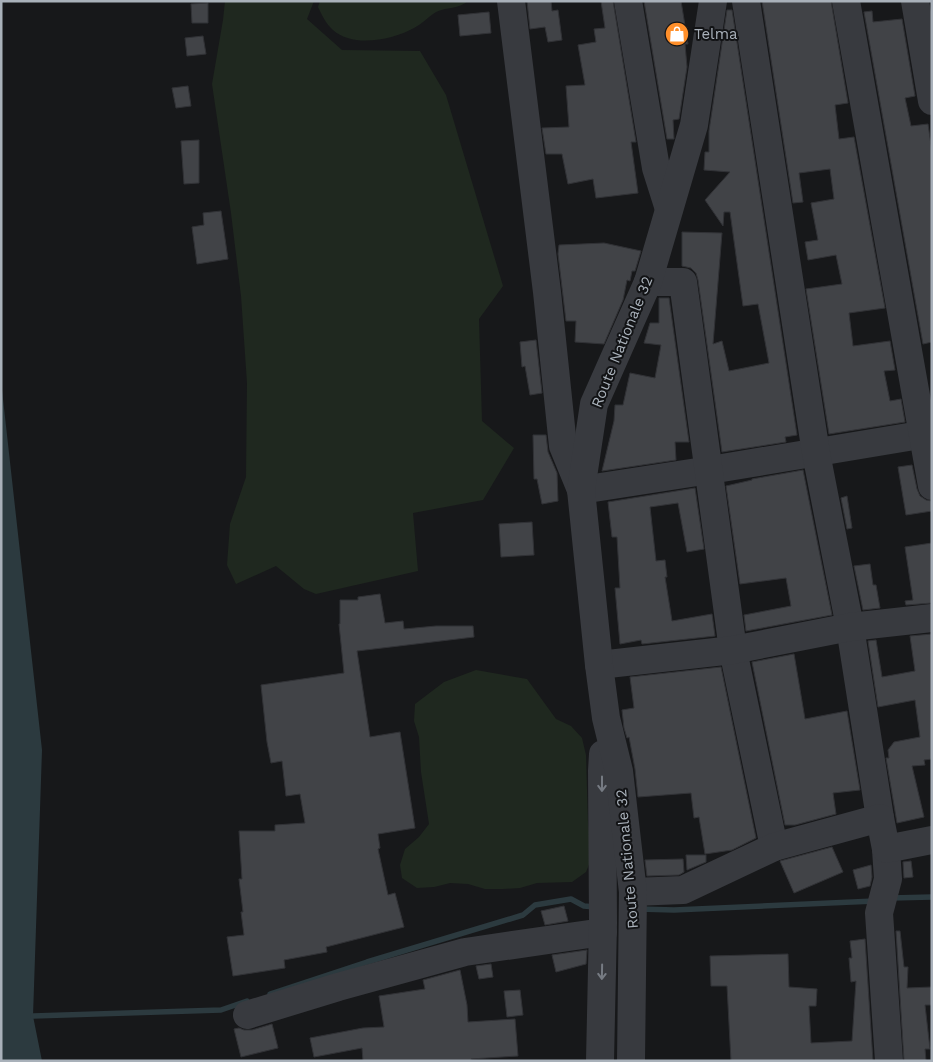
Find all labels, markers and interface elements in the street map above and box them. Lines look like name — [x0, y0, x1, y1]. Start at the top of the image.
shop icon: Telma — [664, 21, 690, 47]
place label: Telma — [694, 25, 738, 43]
street label: Route Nationale 32 — [587, 274, 657, 410]
one-way arrow — [597, 776, 607, 792]
street label: Route Nationale 32 — [612, 788, 642, 930]
one-way arrow — [597, 964, 607, 980]

